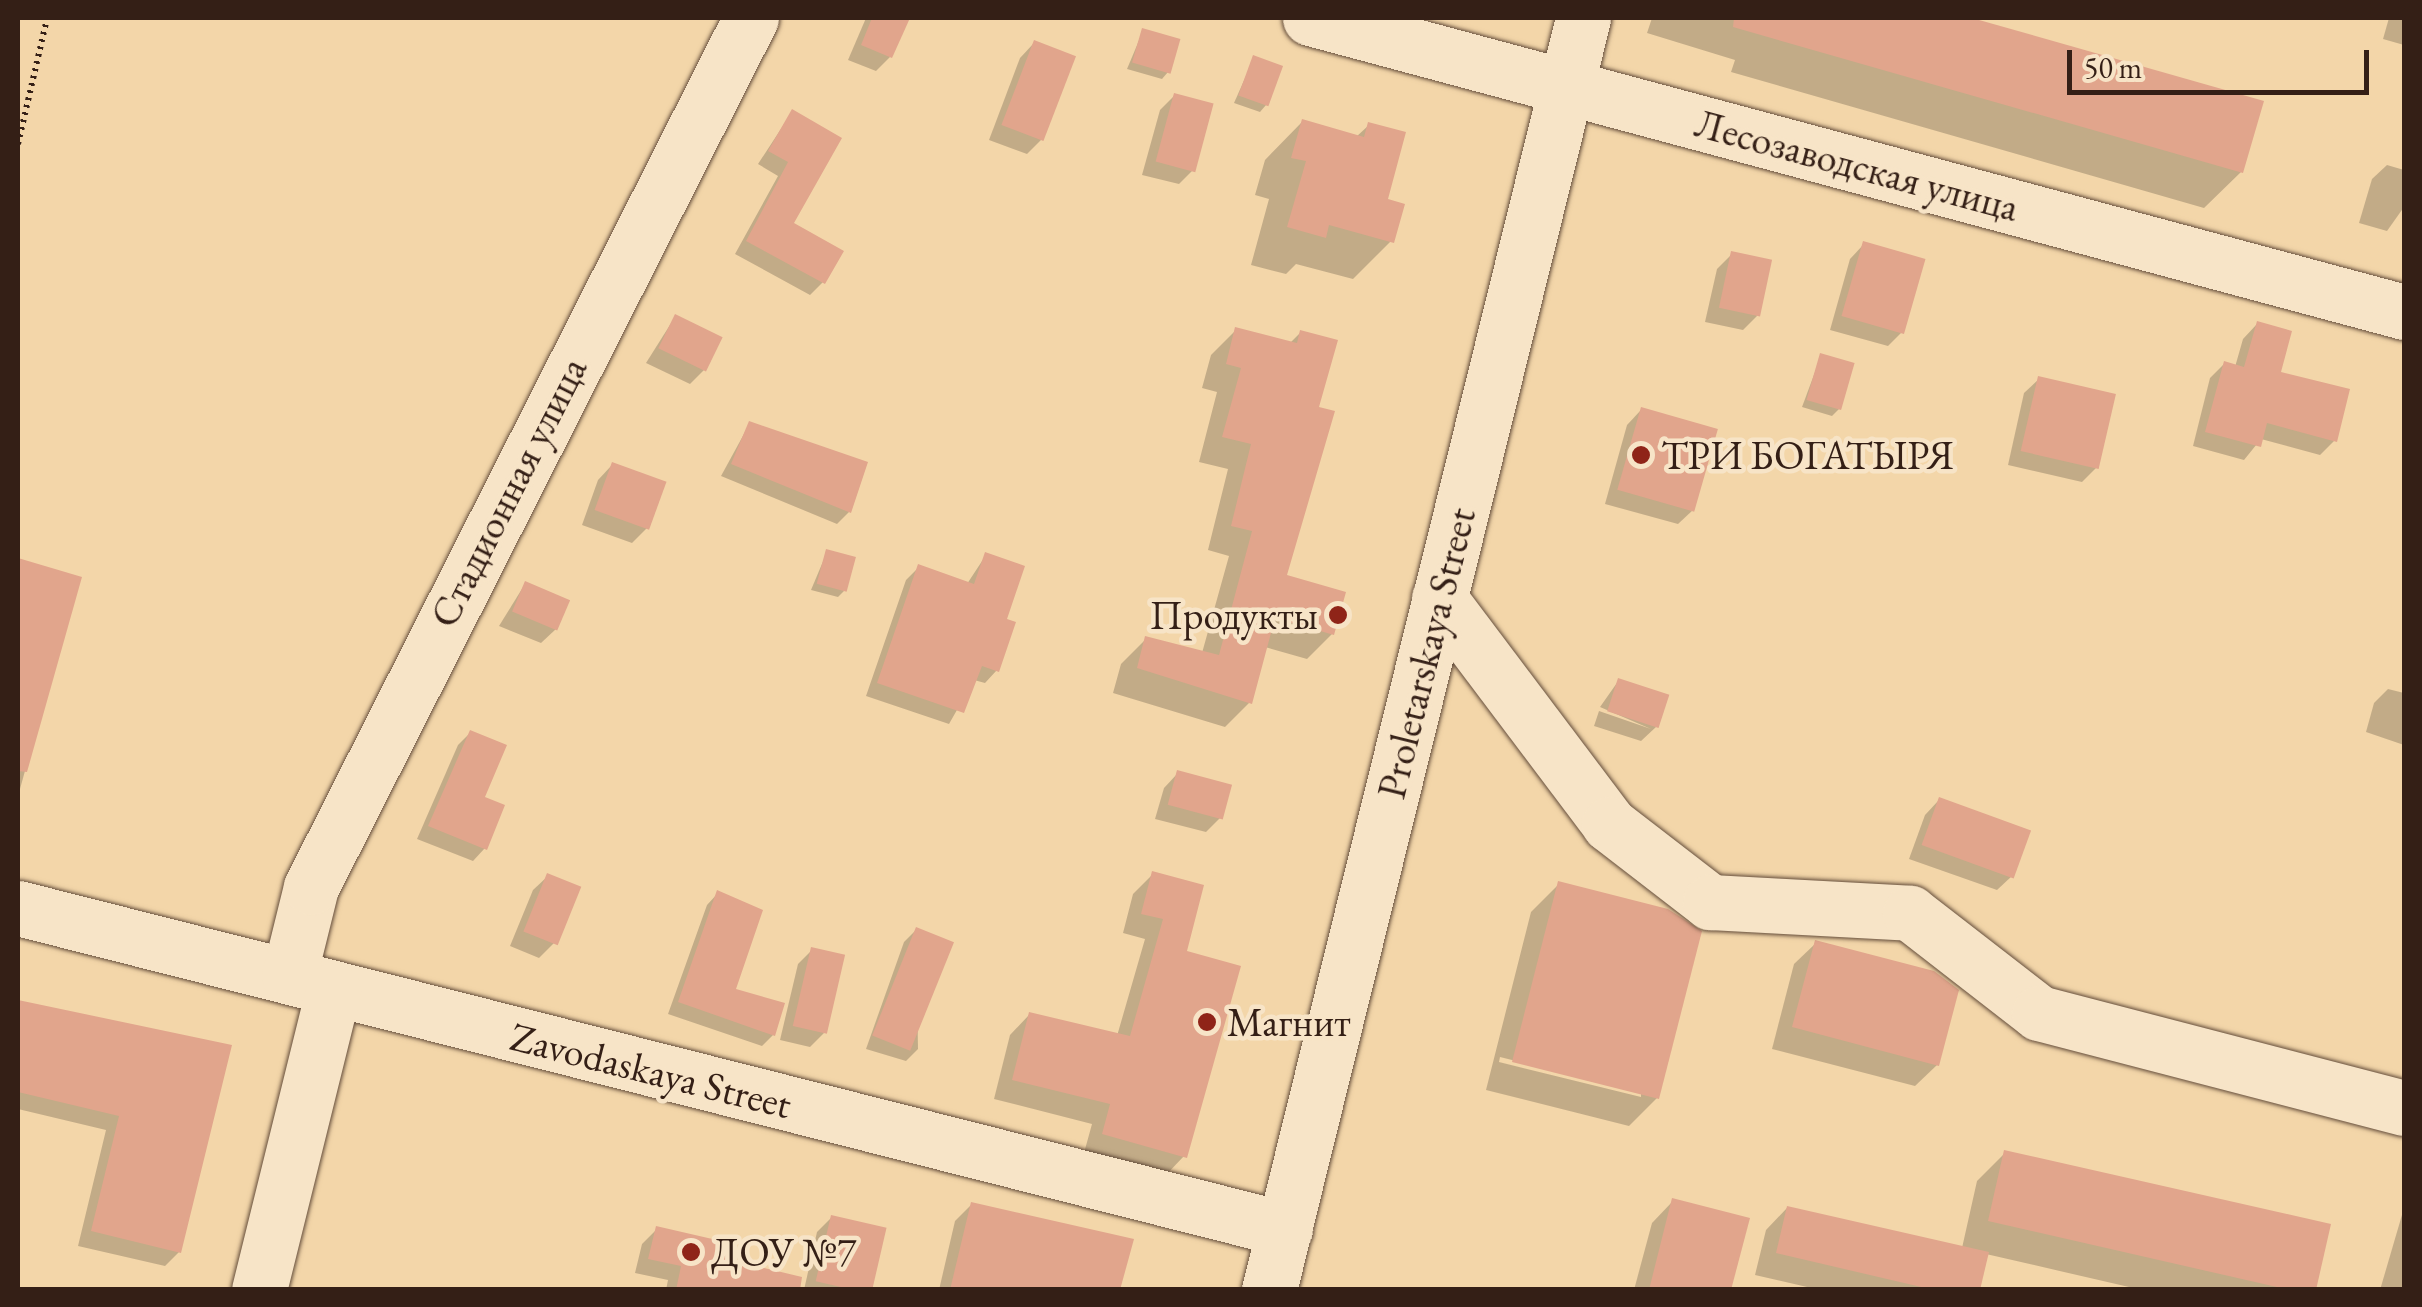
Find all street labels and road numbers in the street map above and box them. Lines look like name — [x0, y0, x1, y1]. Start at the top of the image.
street label: Лесозаводская улица — [1690, 99, 2024, 231]
street label: Стадионная улица — [419, 349, 597, 635]
street label: Proletarskaya Street — [1367, 503, 1485, 803]
street label: Zavodaskaya Street — [506, 1012, 796, 1128]

